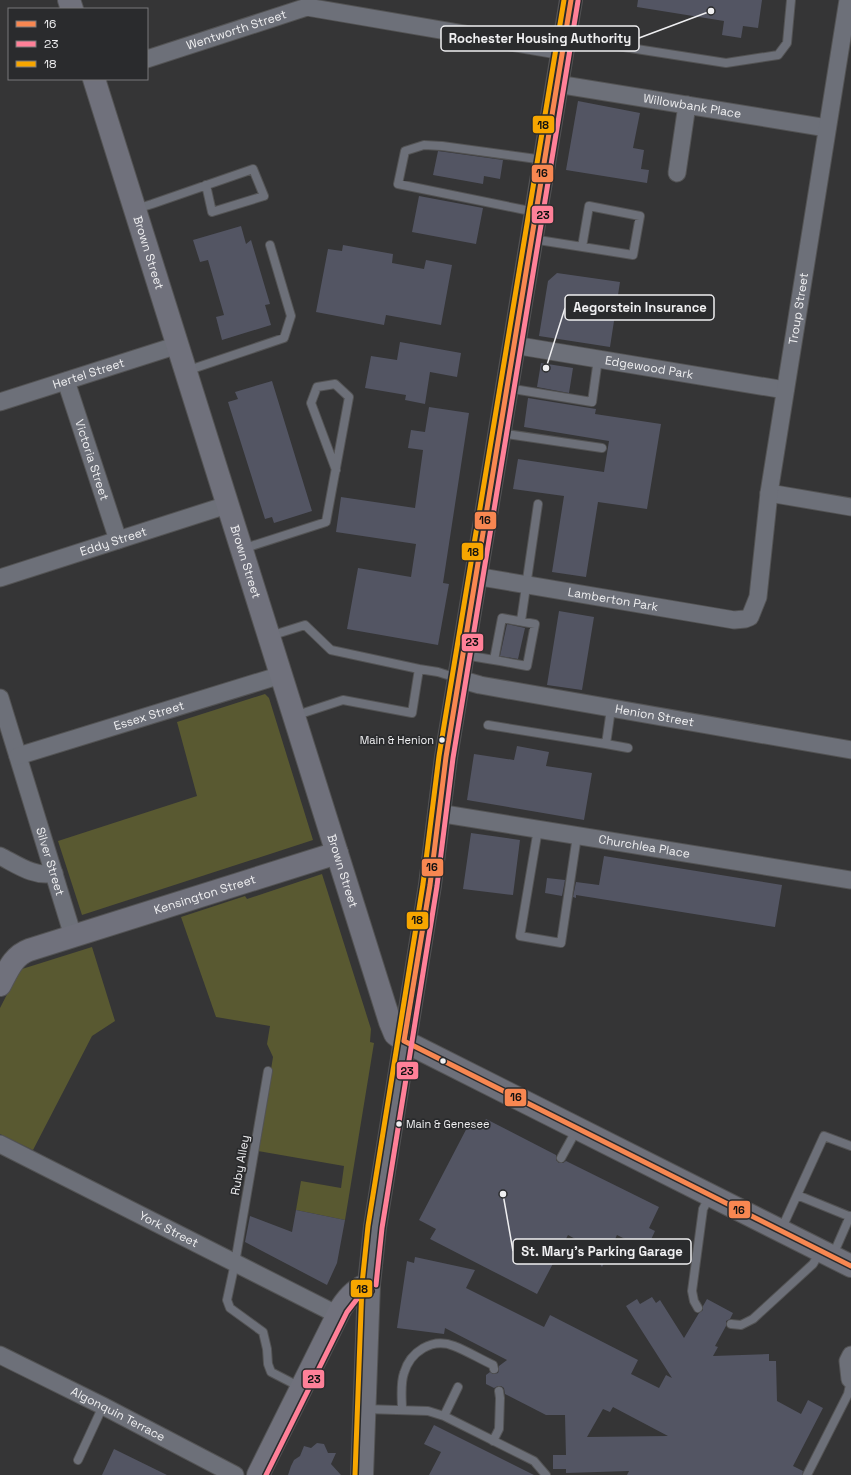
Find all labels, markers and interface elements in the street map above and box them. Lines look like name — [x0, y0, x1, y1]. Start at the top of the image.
street label: Wentworth Street — [184, 6, 288, 54]
legend — [8, 8, 148, 80]
text: 16 — [44, 16, 56, 32]
callout: Rochester Housing Authority — [441, 26, 639, 51]
text: Rochester Housing Authority — [449, 30, 631, 47]
text: 23 — [44, 36, 58, 52]
text: 18 — [44, 56, 57, 72]
street label: Willowbank Place — [642, 90, 742, 122]
line badge: 18 — [532, 115, 555, 134]
text: 18 — [537, 118, 549, 132]
line badge: 16 — [531, 164, 554, 183]
text: 16 — [536, 166, 548, 180]
line badge: 23 — [531, 205, 554, 224]
text: 23 — [536, 208, 550, 222]
street label: Brown Street — [129, 214, 168, 291]
street label: Troup Street — [785, 271, 812, 346]
callout: Aegorstein Insurance — [565, 295, 714, 320]
text: Aegorstein Insurance — [573, 299, 707, 316]
street label: Edgewood Park — [604, 352, 695, 383]
street label: Hertel Street — [51, 355, 127, 393]
street label: Victoria Street — [71, 417, 113, 502]
line badge: 16 — [474, 511, 497, 530]
text: 16 — [479, 513, 491, 527]
street label: Eddy Street — [78, 523, 149, 560]
street label: Brown Street — [226, 523, 265, 601]
line badge: 18 — [461, 542, 484, 561]
text: 18 — [467, 545, 479, 559]
street label: Lamberton Park — [567, 584, 660, 615]
line badge: 23 — [461, 633, 484, 652]
text: 23 — [465, 635, 479, 649]
street label: Essex Street — [112, 697, 186, 734]
street label: Henion Street — [614, 701, 695, 730]
place label: Main & Henion — [360, 733, 434, 747]
marker: Main & Henion — [437, 735, 447, 745]
street label: Silver Street — [32, 825, 68, 898]
street label: Churchlea Place — [597, 831, 691, 862]
street label: Brown Street — [324, 832, 362, 910]
line badge: 16 — [421, 858, 444, 877]
text: 16 — [426, 860, 438, 874]
street label: Kensington Street — [152, 871, 258, 918]
line badge: 18 — [406, 911, 429, 930]
text: 18 — [411, 913, 423, 927]
unlabelled marker — [438, 1056, 448, 1066]
line badge: 23 — [396, 1061, 419, 1080]
text: 23 — [400, 1064, 414, 1078]
line badge: 16 — [504, 1088, 527, 1107]
text: 16 — [510, 1090, 522, 1104]
place label: Main & Genesee — [406, 1117, 489, 1131]
marker: Main & Genesee — [394, 1119, 404, 1129]
street label: Ruby Alley — [227, 1134, 253, 1196]
line badge: 16 — [728, 1200, 751, 1219]
text: 16 — [733, 1203, 745, 1217]
street label: York Street — [136, 1208, 201, 1251]
callout: St. Mary's Parking Garage — [513, 1239, 691, 1264]
text: St. Mary's Parking Garage — [521, 1243, 683, 1260]
line badge: 18 — [350, 1279, 373, 1298]
text: 18 — [356, 1282, 368, 1296]
line badge: 23 — [302, 1369, 325, 1389]
text: 23 — [307, 1372, 321, 1386]
street label: Algonquin Terrace — [68, 1383, 168, 1445]

